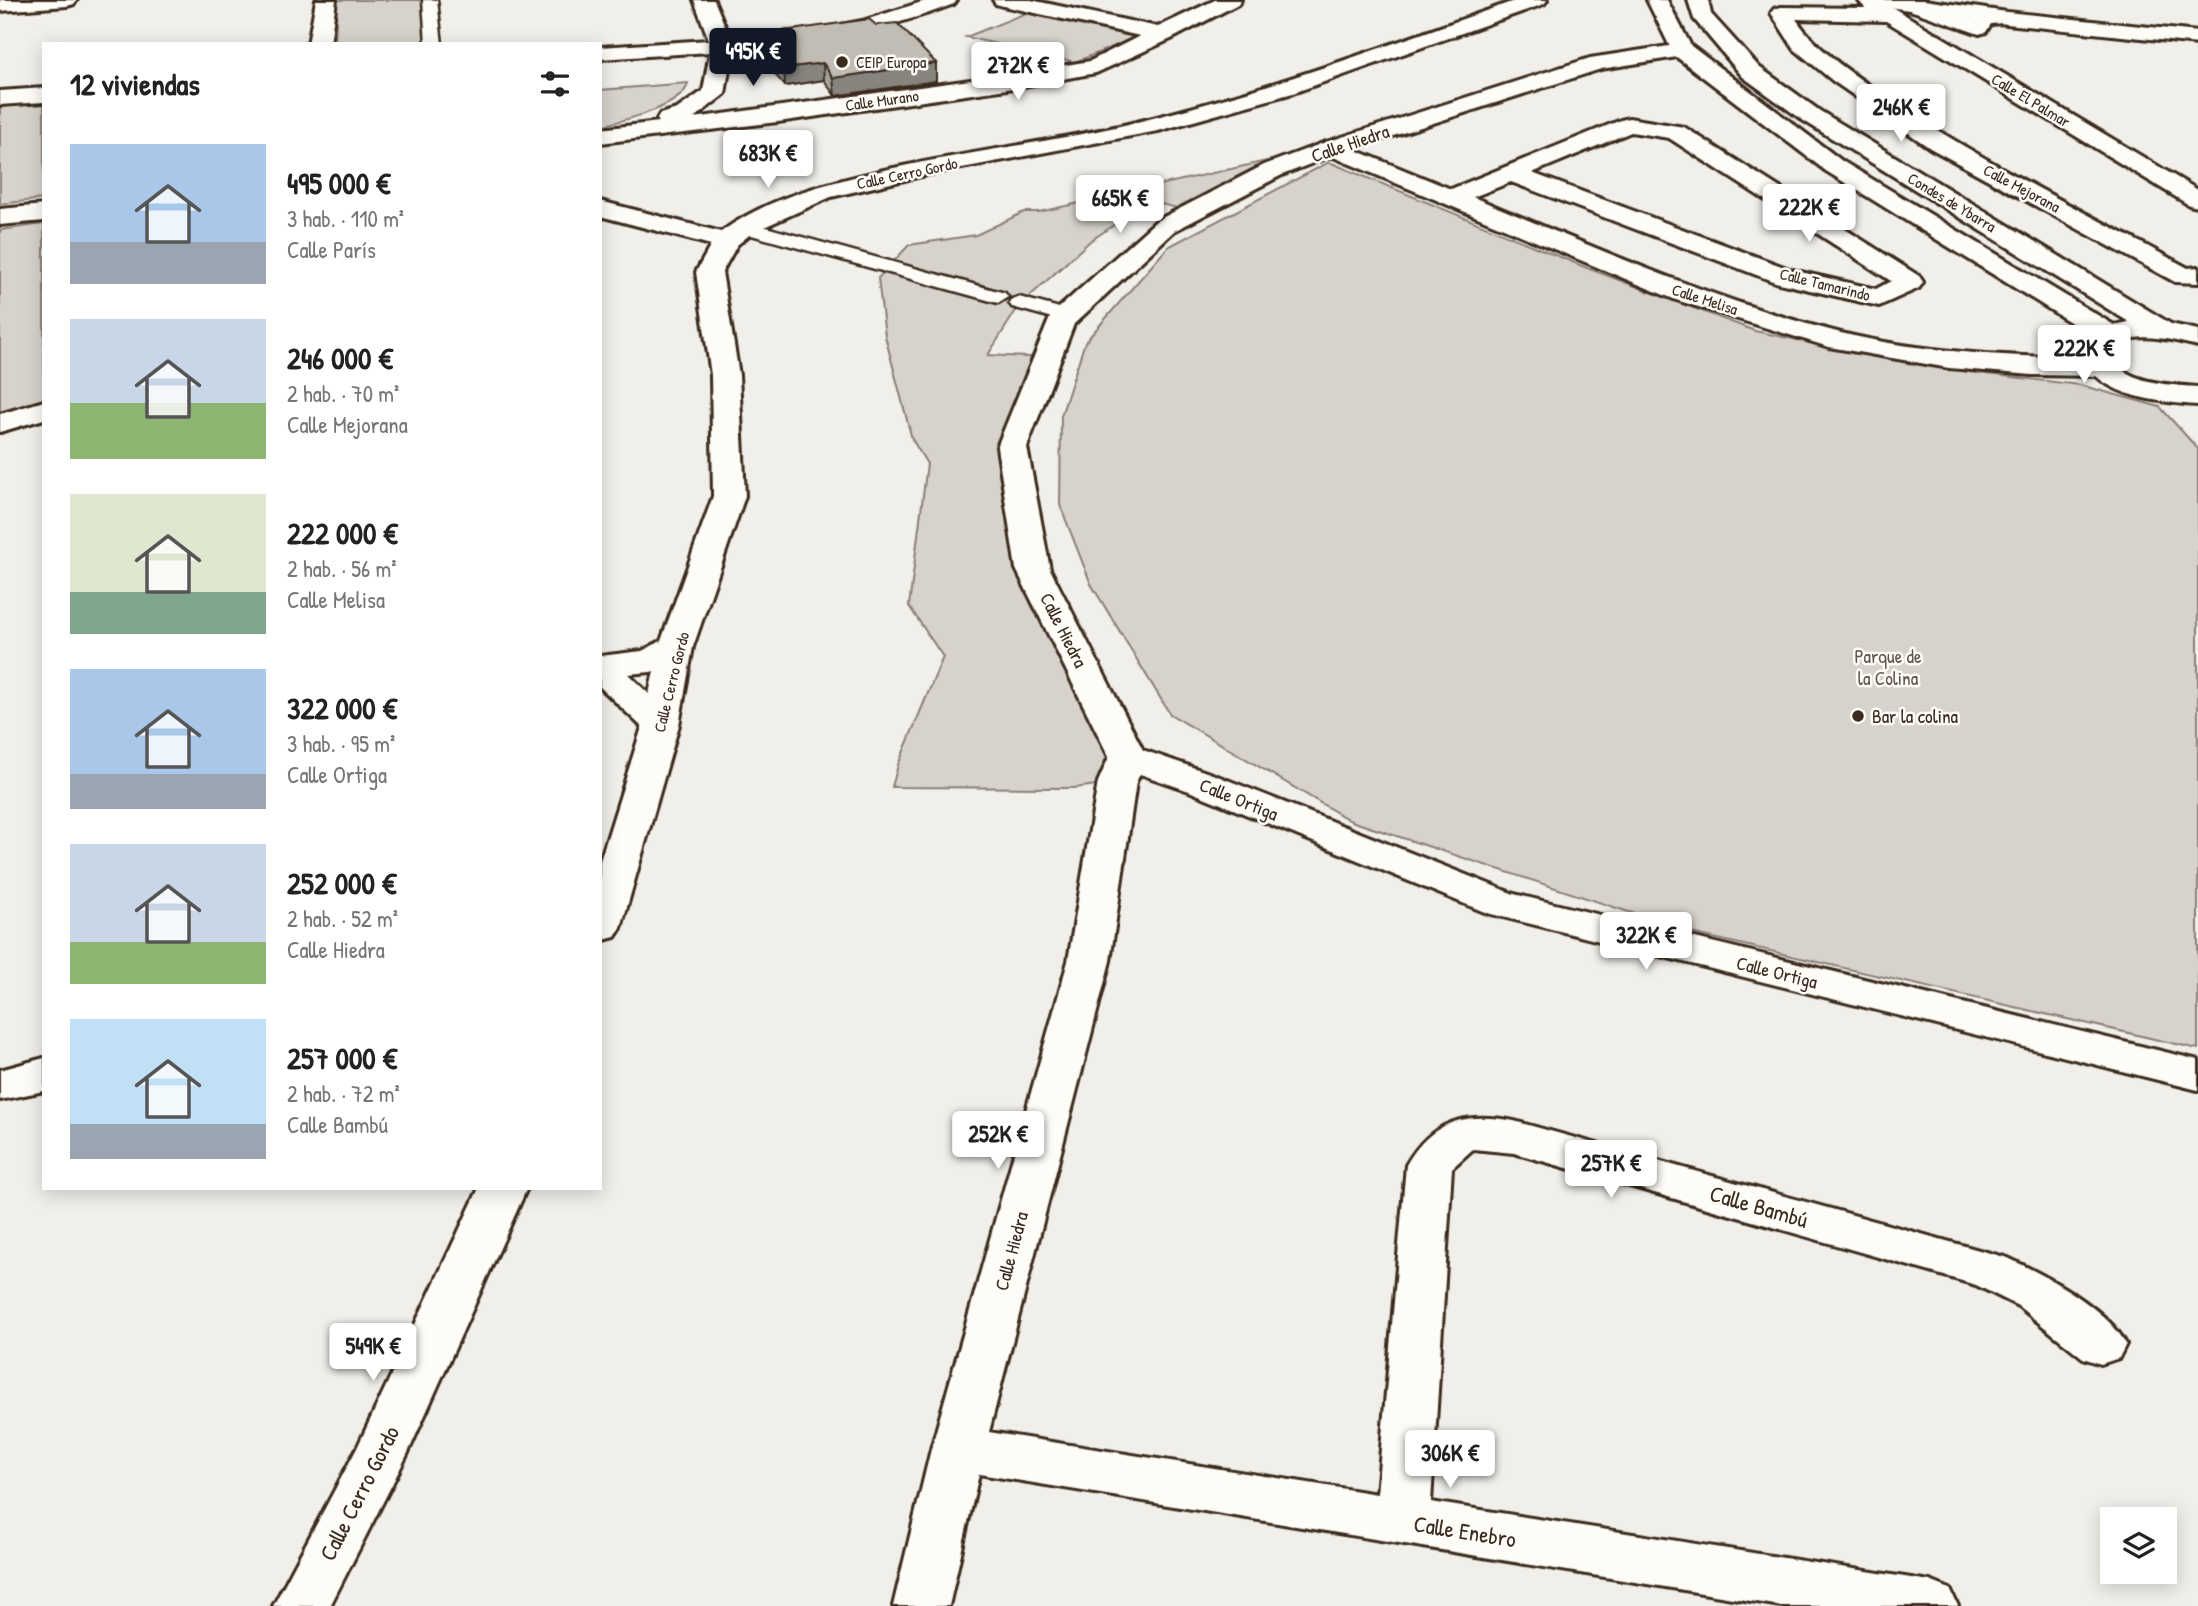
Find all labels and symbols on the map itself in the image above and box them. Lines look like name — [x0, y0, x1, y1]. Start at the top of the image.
pin: 495K € — [696, 28, 810, 88]
pin: 272K € — [961, 42, 1075, 102]
place label: CEIP Europa — [856, 51, 926, 73]
marker: CEIP Europa — [834, 54, 850, 70]
street label: Calle El Palmar — [1987, 68, 2075, 132]
street label: Calle Murano — [844, 84, 921, 116]
pin: 246K € — [1844, 85, 1958, 144]
street label: Calle Hiedra — [1308, 117, 1393, 168]
pin: 683K € — [711, 130, 825, 190]
street label: Calle Cerro Gordo — [855, 151, 960, 194]
street label: Calle Mejorana — [1980, 159, 2064, 217]
street label: Condes de Ybarra — [1904, 167, 2000, 237]
pin: 665K € — [1063, 176, 1177, 235]
pin: 222K € — [1752, 184, 1866, 244]
street label: Calle Tamarindo — [1777, 262, 1873, 306]
street label: Calle Melisa — [1669, 278, 1741, 320]
pin: 222K € — [2027, 326, 2141, 385]
street label: Calle Hiedra — [1034, 588, 1094, 672]
street label: Calle Cerro Gordo — [648, 629, 694, 734]
park label: Parque de la Colina — [1854, 643, 1922, 691]
place label: Bar la colina — [1872, 703, 1959, 729]
marker: Bar la colina — [1850, 708, 1866, 724]
street label: Calle Ortiga — [1196, 771, 1283, 827]
pin: 322K € — [1589, 912, 1703, 972]
street label: Calle Ortiga — [1734, 949, 1821, 995]
pin: 252K € — [941, 1112, 1055, 1171]
pin: 257K € — [1554, 1140, 1668, 1200]
street label: Calle Bambú — [1706, 1177, 1812, 1235]
street label: Calle Hiedra — [988, 1208, 1034, 1293]
pin: 549K € — [316, 1324, 430, 1383]
street label: Calle Cerro Gordo — [312, 1420, 406, 1566]
pin: 306K € — [1393, 1430, 1507, 1490]
street label: Calle Enebro — [1412, 1508, 1518, 1554]

